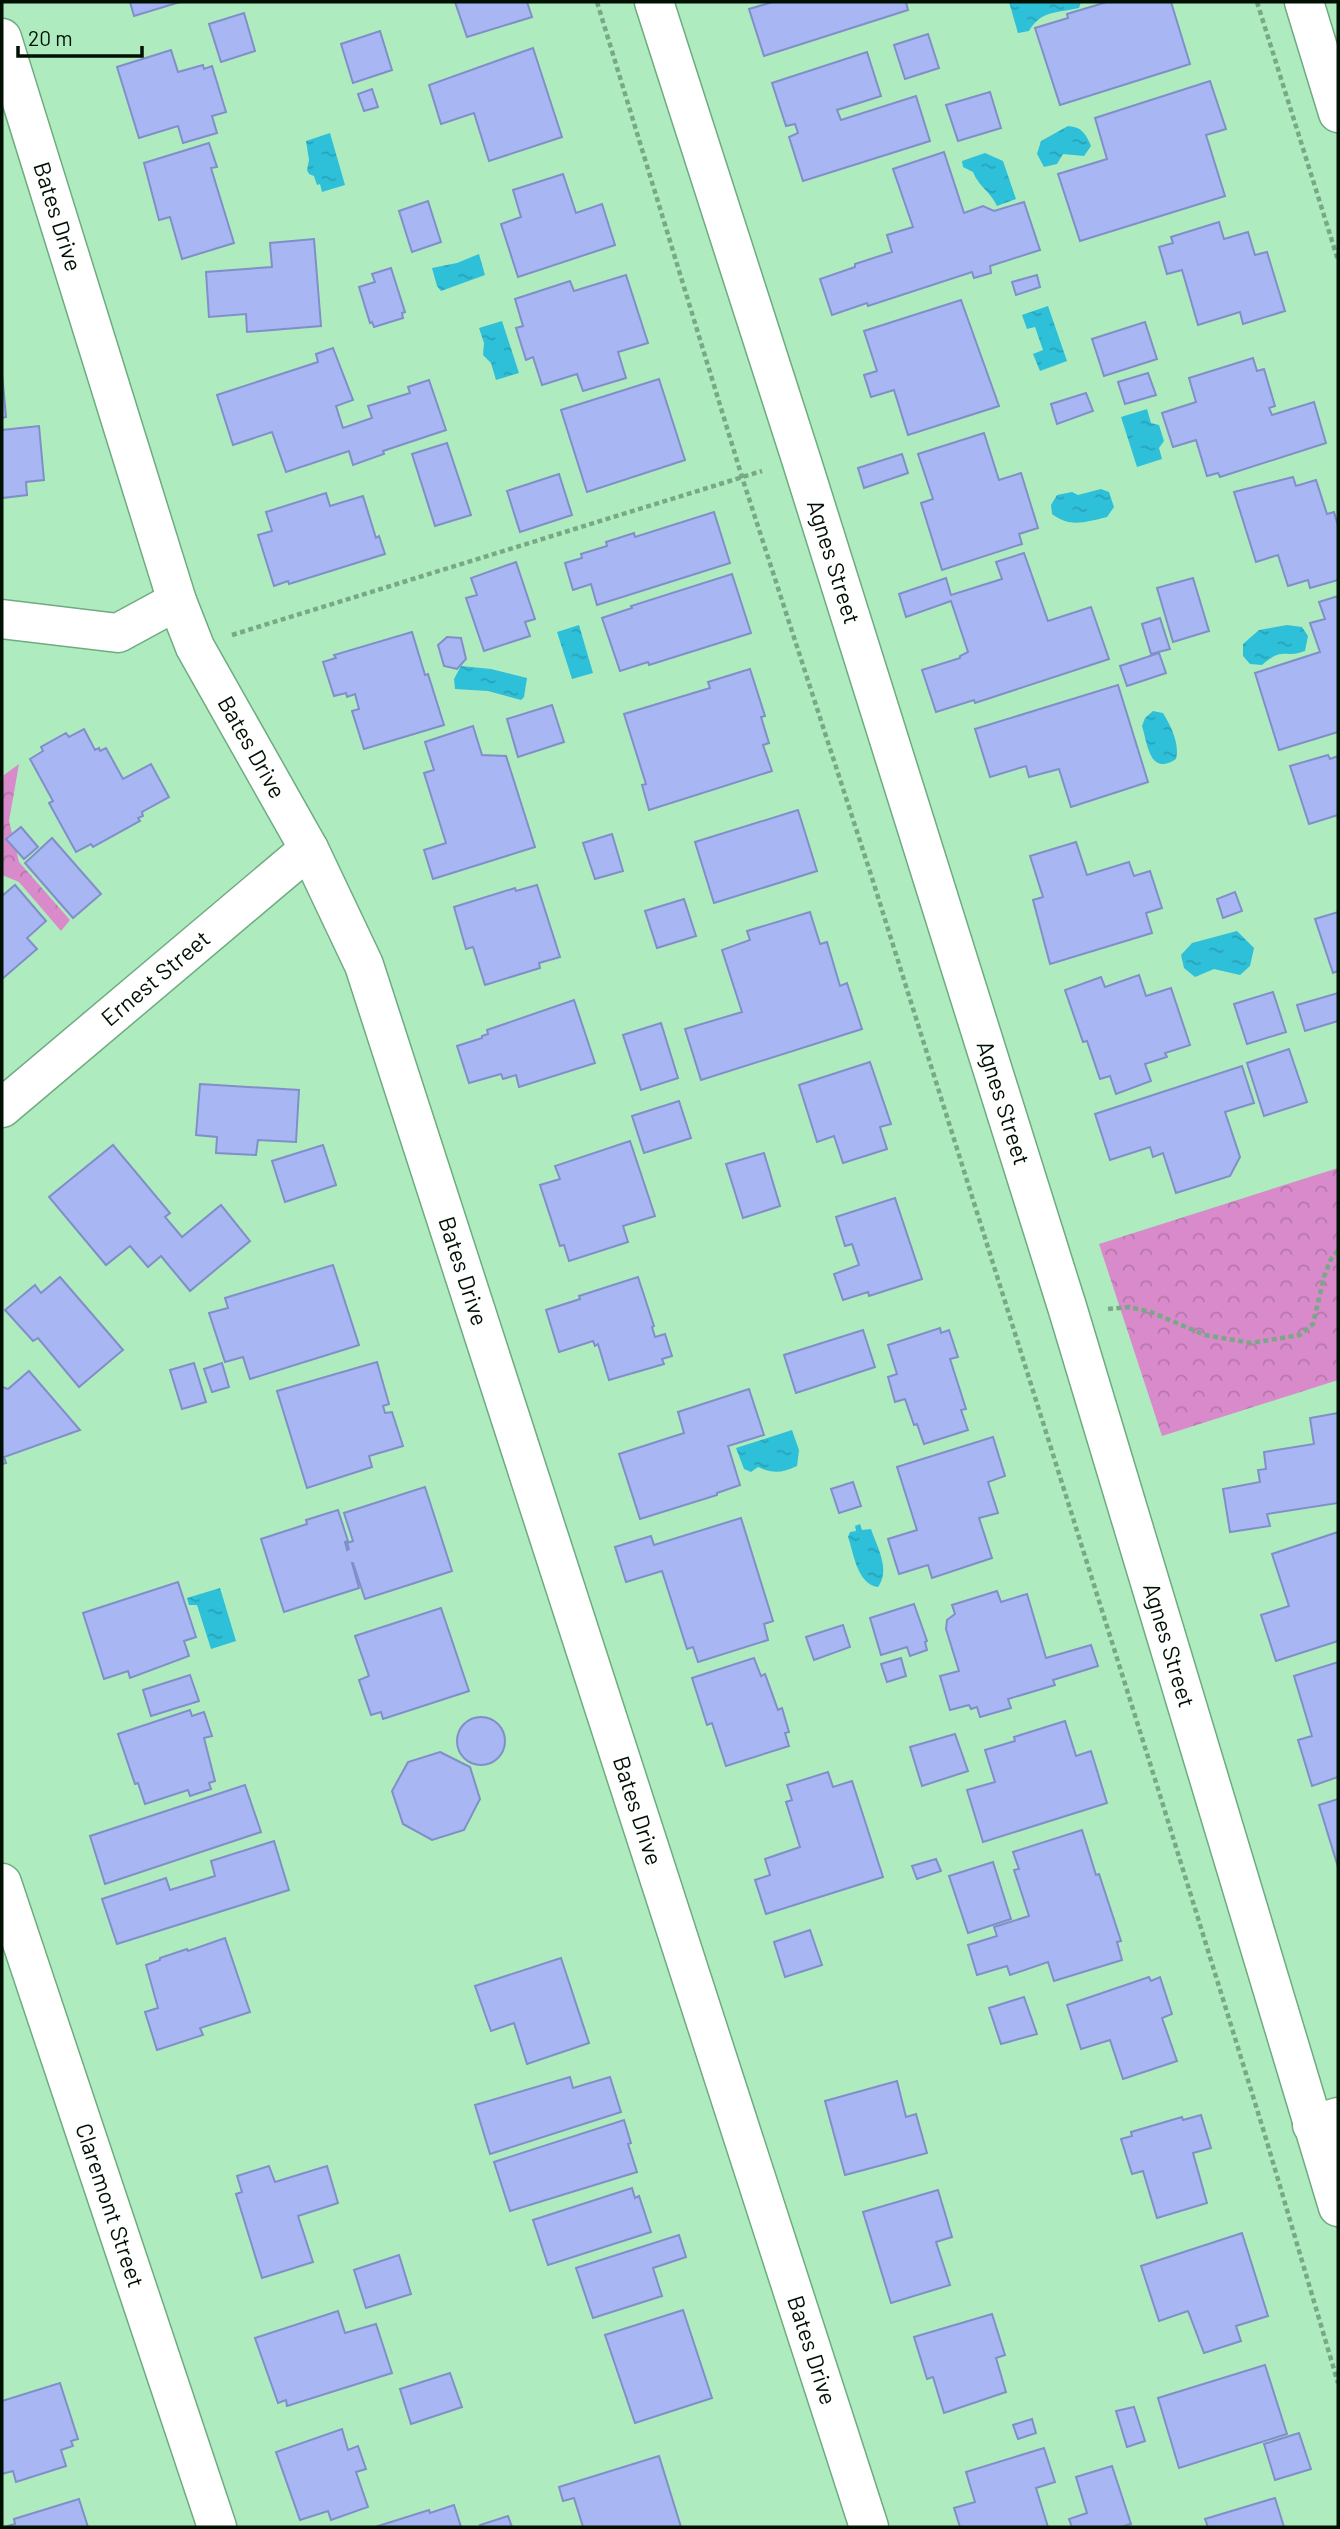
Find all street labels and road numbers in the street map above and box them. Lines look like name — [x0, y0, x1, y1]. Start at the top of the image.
street label: Bates Drive — [28, 158, 89, 274]
street label: Agnes Street — [802, 496, 867, 627]
street label: Bates Drive — [212, 691, 292, 803]
street label: Ernest Street — [95, 924, 215, 1031]
street label: Agnes Street — [971, 1037, 1037, 1168]
street label: Bates Drive — [433, 1213, 495, 1329]
street label: Agnes Street — [1138, 1579, 1202, 1711]
street label: Bates Drive — [608, 1752, 669, 1868]
street label: Claremont Street — [70, 2120, 151, 2291]
street label: Bates Drive — [782, 2292, 843, 2408]

